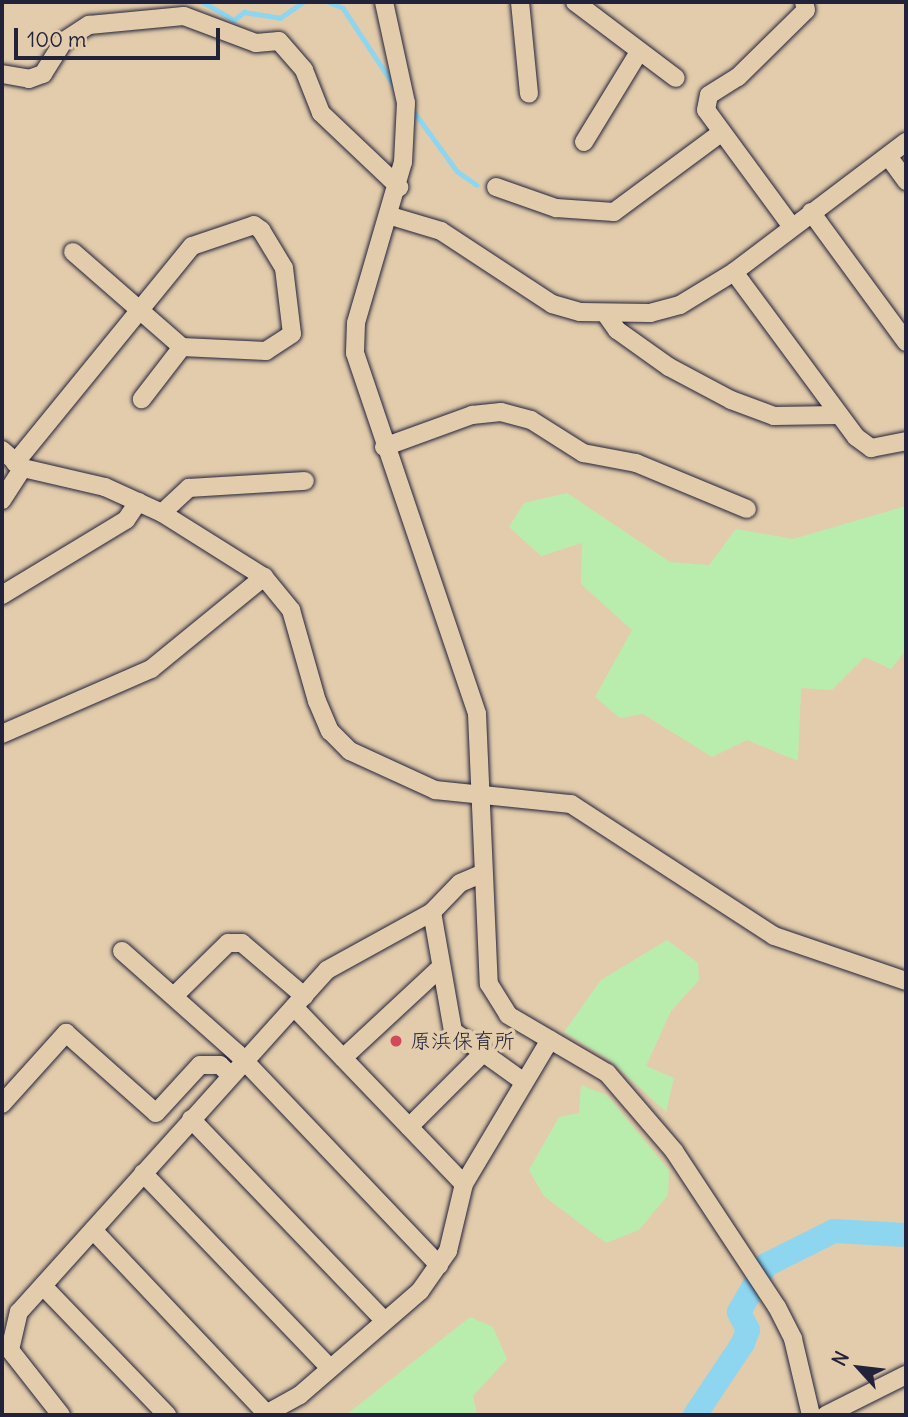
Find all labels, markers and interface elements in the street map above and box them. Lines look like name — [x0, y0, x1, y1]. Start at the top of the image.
scale bar — [18, 14, 224, 58]
text: 100 m — [27, 26, 86, 53]
place label: 原浜保育所 — [410, 1028, 515, 1054]
marker: 原浜保育所 — [388, 1033, 404, 1049]
north arrow — [824, 1333, 894, 1403]
text: N — [827, 1347, 854, 1370]

